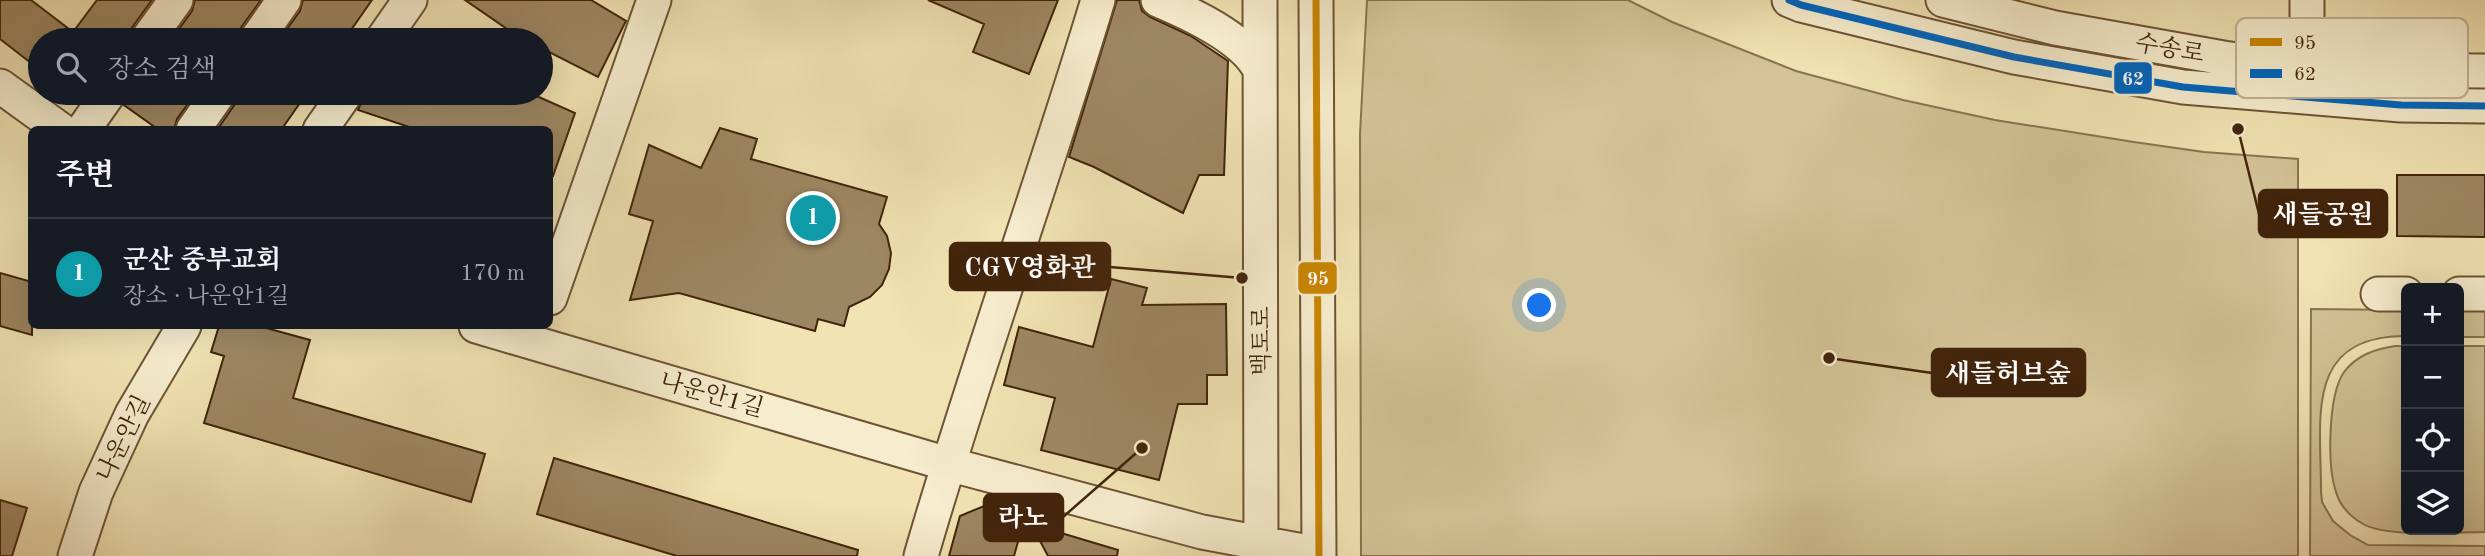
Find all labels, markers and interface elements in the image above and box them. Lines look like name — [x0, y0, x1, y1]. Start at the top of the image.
legend — [2236, 18, 2468, 98]
search box — [28, 28, 553, 105]
street label: 수송로 — [2133, 29, 2207, 68]
text: 95 — [2294, 35, 2316, 54]
icon: search — [52, 48, 90, 86]
text: 장소 검색 — [108, 57, 216, 83]
line badge: 62 — [2113, 61, 2153, 95]
text: 62 — [2294, 66, 2316, 85]
text: 62 — [2122, 71, 2144, 90]
text: 주변 — [56, 161, 114, 191]
callout: 새들공원 — [2259, 190, 2387, 237]
pin: 1 — [790, 192, 836, 244]
text: 새들공원 — [2273, 200, 2373, 229]
callout: CGV영화관 — [950, 243, 1110, 290]
text: 군산 중부교회 — [123, 248, 281, 274]
text: CGV영화관 — [964, 253, 1097, 282]
line badge: 95 — [1297, 261, 1338, 295]
text: 1 — [72, 262, 86, 285]
text: 170 m — [460, 262, 525, 285]
text: 95 — [1307, 271, 1329, 290]
map controls — [2401, 283, 2464, 535]
button: + — [2401, 283, 2464, 346]
text: 장소 · 나운안1길 — [123, 285, 289, 308]
your location — [1522, 288, 1556, 322]
street label: 백토로 — [1249, 306, 1275, 376]
button: − — [2401, 346, 2464, 409]
callout: 새들허브숲 — [1932, 349, 2085, 396]
text: 새들허브숲 — [1945, 359, 2071, 388]
street label: 나운안1길 — [657, 368, 767, 422]
street label: 나운안길 — [92, 391, 156, 486]
button: locate — [2401, 409, 2464, 472]
button: layers — [2401, 472, 2464, 535]
callout: 라노 — [984, 494, 1063, 541]
text: 라노 — [998, 503, 1048, 532]

